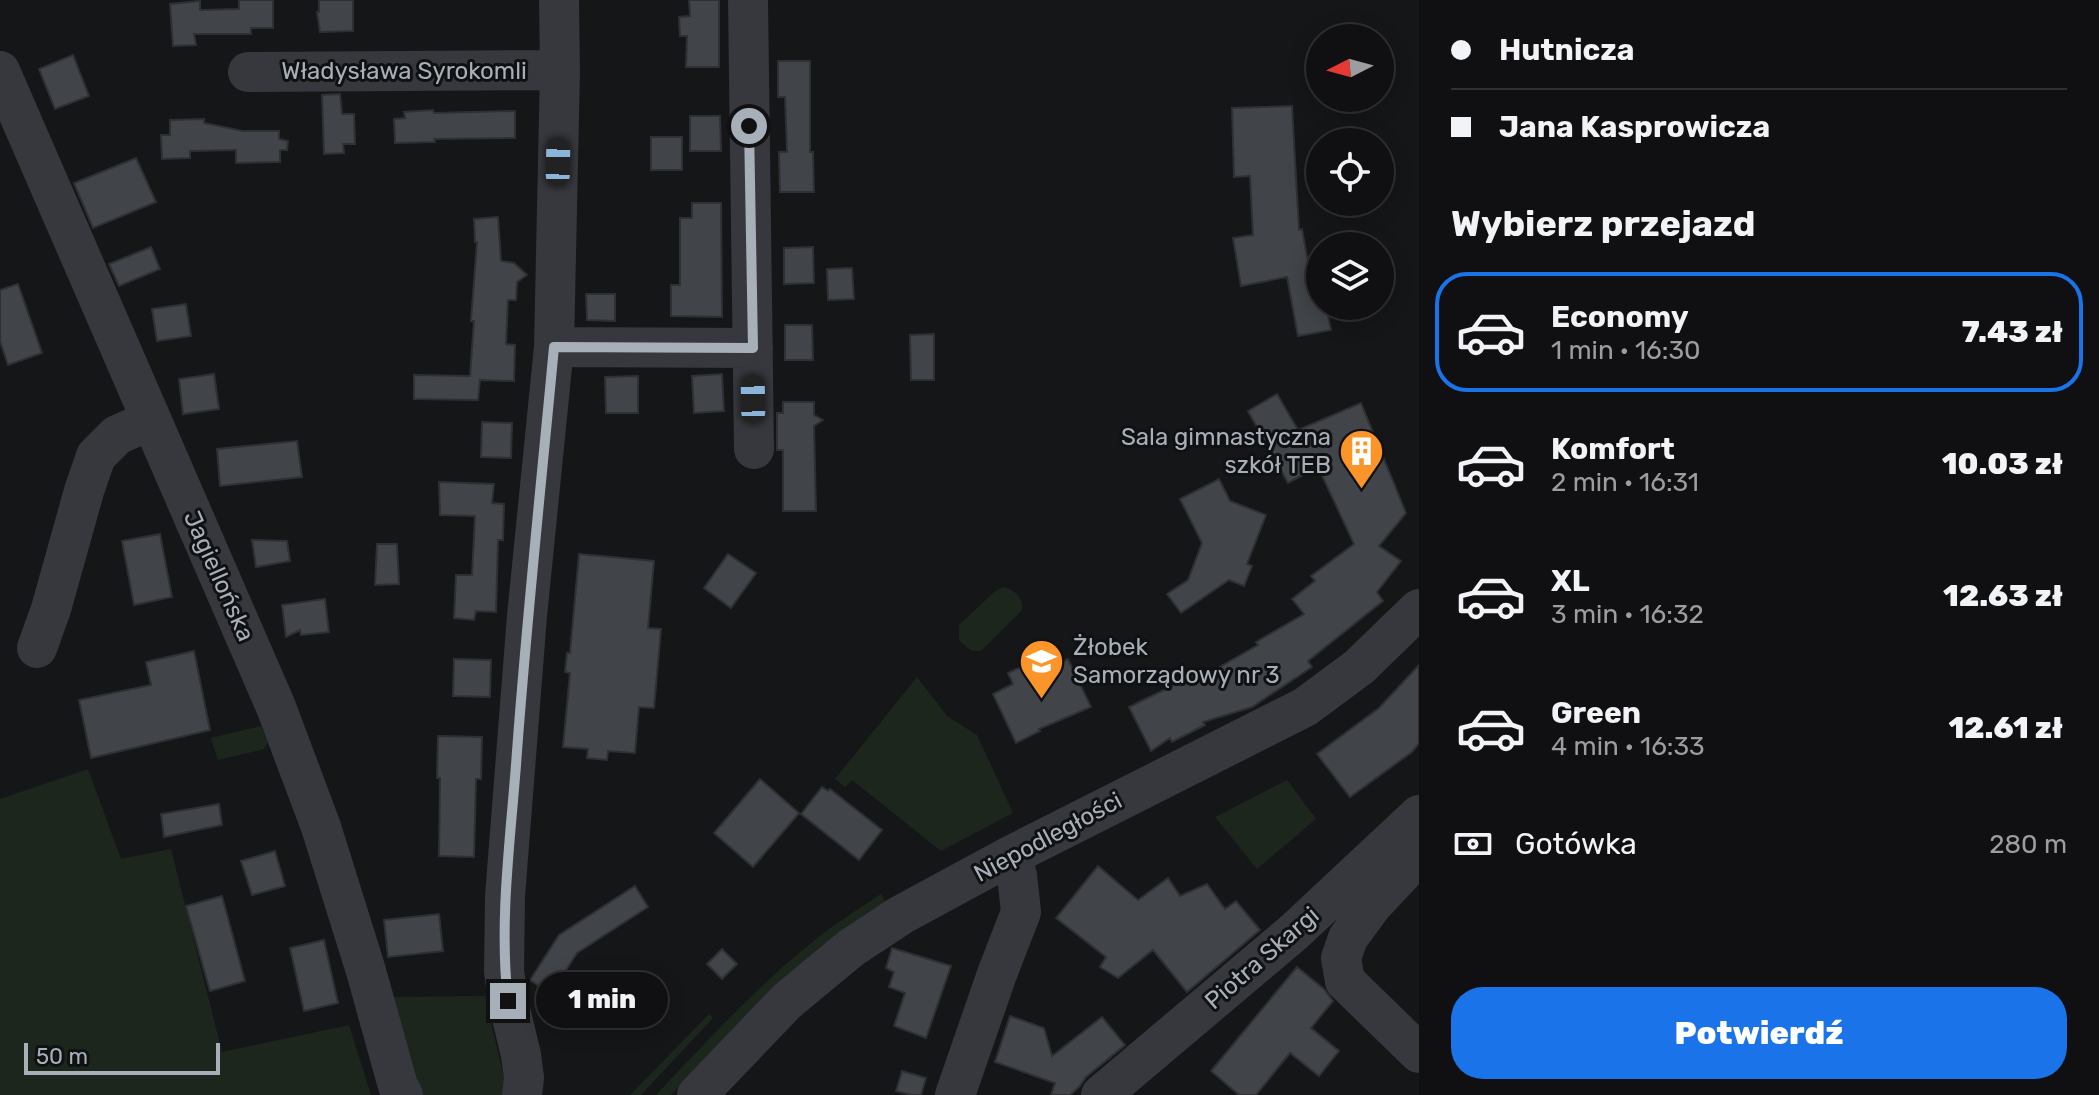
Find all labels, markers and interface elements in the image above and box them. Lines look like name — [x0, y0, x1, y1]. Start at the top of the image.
north arrow — [1306, 24, 1394, 112]
map controls — [1306, 24, 1394, 320]
text: Hutnicza — [1499, 32, 1634, 68]
street label: Władysława Syrokomli — [281, 57, 527, 85]
route start — [731, 108, 767, 144]
text: Jana Kasprowicza — [1499, 109, 1770, 145]
button: locate — [1306, 128, 1394, 216]
car — [546, 138, 570, 186]
text: Wybierz przejazd — [1451, 202, 1756, 245]
button: layers — [1306, 232, 1394, 320]
icon: car — [1455, 296, 1527, 368]
text: Economy — [1551, 299, 1689, 335]
text: 7.43 zł — [1962, 314, 2063, 350]
text: 1 min · 16:30 — [1551, 335, 1701, 366]
car — [741, 375, 765, 423]
place label: Sala gimnastyczna szkół TEB — [1121, 423, 1331, 479]
building icon: Sala gimnastyczna szkół TEB — [1338, 427, 1386, 490]
icon: car — [1455, 428, 1527, 500]
text: Komfort — [1551, 431, 1675, 467]
text: 10.03 zł — [1942, 446, 2063, 482]
text: 2 min · 16:31 — [1551, 467, 1699, 498]
street label: Jagiellońska — [178, 507, 260, 645]
icon: car — [1455, 560, 1527, 632]
text: XL — [1551, 563, 1590, 599]
text: 12.63 zł — [1943, 578, 2063, 614]
text: 3 min · 16:32 — [1551, 599, 1704, 630]
place label: Żłobek Samorządowy nr 3 — [1073, 633, 1280, 689]
school or university icon: Żłobek Samorządowy nr 3 — [1018, 637, 1066, 700]
icon: car — [1455, 692, 1527, 764]
text: Green — [1551, 695, 1641, 731]
text: 12.61 zł — [1948, 710, 2063, 746]
text: 4 min · 16:33 — [1551, 731, 1705, 762]
street label: Niepodległości — [969, 786, 1127, 888]
icon: cash — [1451, 822, 1495, 866]
text: Gotówka — [1515, 826, 1637, 862]
text: 280 m — [1989, 829, 2067, 860]
street label: Piotra Skargi — [1199, 901, 1325, 1015]
callout: 1 min — [536, 973, 668, 1029]
route end — [490, 983, 526, 1019]
text: 1 min — [568, 984, 636, 1015]
button: Potwierdź — [1451, 987, 2067, 1079]
scale bar — [24, 1039, 220, 1075]
text: 50 m — [36, 1043, 88, 1070]

